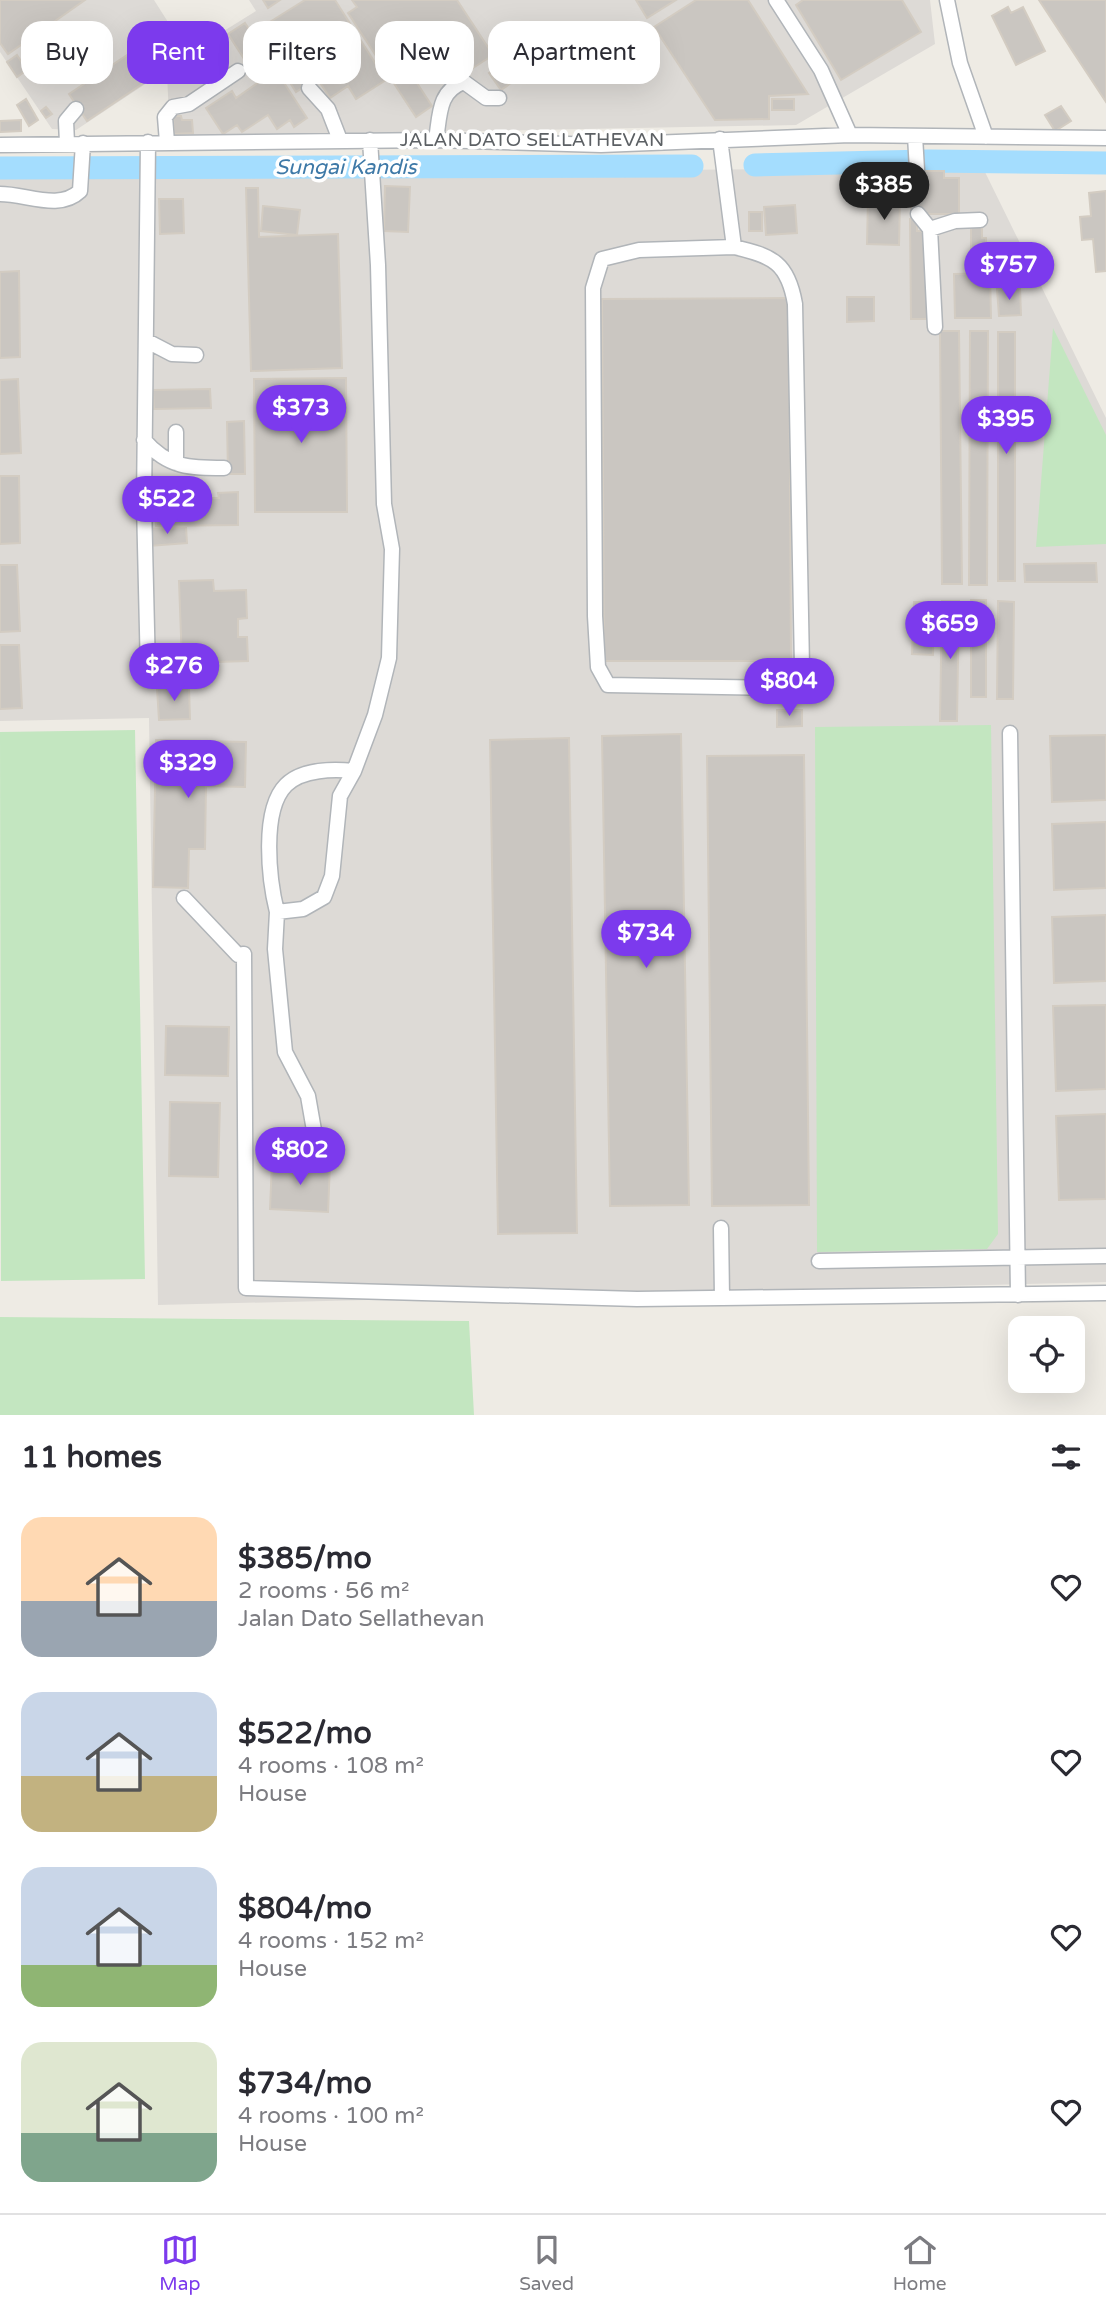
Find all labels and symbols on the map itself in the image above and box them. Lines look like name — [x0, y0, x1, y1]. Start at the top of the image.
street label: JALAN DATO SELLATHEVAN — [400, 129, 664, 151]
water label: Sungai Kandis — [275, 155, 419, 180]
pin: $385 — [843, 162, 925, 222]
pin: $757 — [968, 243, 1050, 302]
pin: $373 — [260, 386, 342, 445]
pin: $395 — [965, 396, 1047, 456]
pin: $522 — [126, 476, 208, 536]
pin: $659 — [909, 602, 991, 661]
pin: $276 — [133, 644, 215, 703]
pin: $804 — [748, 658, 830, 718]
pin: $329 — [147, 740, 229, 800]
pin: $734 — [605, 911, 687, 970]
pin: $802 — [259, 1128, 341, 1187]

